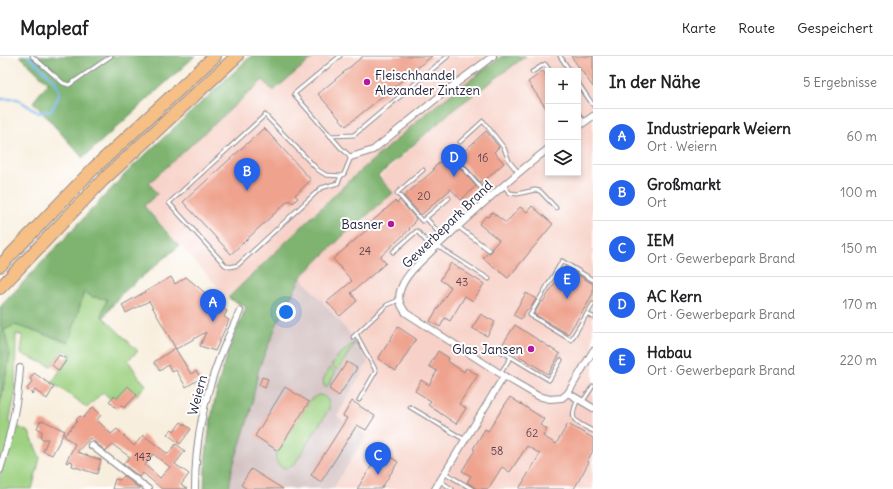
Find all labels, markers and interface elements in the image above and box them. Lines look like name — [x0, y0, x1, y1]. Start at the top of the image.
text: Mapleaf — [20, 16, 89, 40]
text: Karte — [682, 19, 716, 37]
text: Route — [738, 19, 775, 37]
text: Gespeichert — [797, 19, 873, 37]
place label: Fleischhandel Alexander Zintzen — [375, 67, 480, 99]
map controls — [545, 68, 581, 176]
button: + — [545, 68, 581, 104]
text: In der Nähe — [609, 71, 701, 93]
text: 5 Ergebnisse — [803, 74, 877, 91]
marker: Fleischhandel Alexander Zintzen — [362, 77, 372, 87]
button: − — [545, 104, 581, 140]
text: Industriepark Weiern — [647, 119, 791, 138]
text: A — [618, 128, 626, 145]
text: 60 m — [846, 128, 877, 145]
text: Ort · Weiern — [647, 138, 717, 155]
button: layers — [545, 140, 581, 176]
pin: D — [441, 144, 467, 177]
house number: 16 — [478, 151, 488, 165]
pin: B — [234, 158, 260, 191]
text: Großmarkt — [647, 175, 721, 194]
street label: Gewerbepark Brand — [399, 177, 496, 272]
text: B — [618, 184, 626, 201]
text: 100 m — [840, 184, 877, 201]
house number: 20 — [417, 189, 431, 203]
text: Ort — [647, 194, 667, 211]
place label: Basner — [341, 216, 384, 233]
marker: Basner — [386, 219, 396, 229]
text: IEM — [647, 231, 675, 250]
text: C — [618, 240, 626, 257]
text: 150 m — [841, 240, 877, 257]
house number: 24 — [359, 244, 371, 258]
text: Ort · Gewerbepark Brand — [647, 250, 795, 267]
pin: E — [554, 266, 580, 299]
house number: 43 — [456, 275, 468, 289]
text: AC Kern — [647, 287, 702, 306]
pin: A — [200, 289, 226, 322]
text: D — [617, 296, 627, 313]
text: 170 m — [842, 296, 877, 313]
your location — [276, 302, 296, 322]
text: Ort · Gewerbepark Brand — [647, 306, 795, 323]
place label: Glas Jansen — [452, 341, 523, 358]
text: Habau — [647, 343, 692, 362]
marker: Glas Jansen — [526, 344, 536, 354]
text: E — [618, 352, 626, 369]
text: 220 m — [840, 352, 877, 369]
text: Ort · Gewerbepark Brand — [647, 362, 795, 379]
street label: Weiern — [184, 373, 211, 417]
house number: 62 — [526, 426, 538, 440]
pin: C — [365, 442, 391, 475]
house number: 58 — [491, 444, 503, 458]
house number: 143 — [135, 450, 151, 464]

